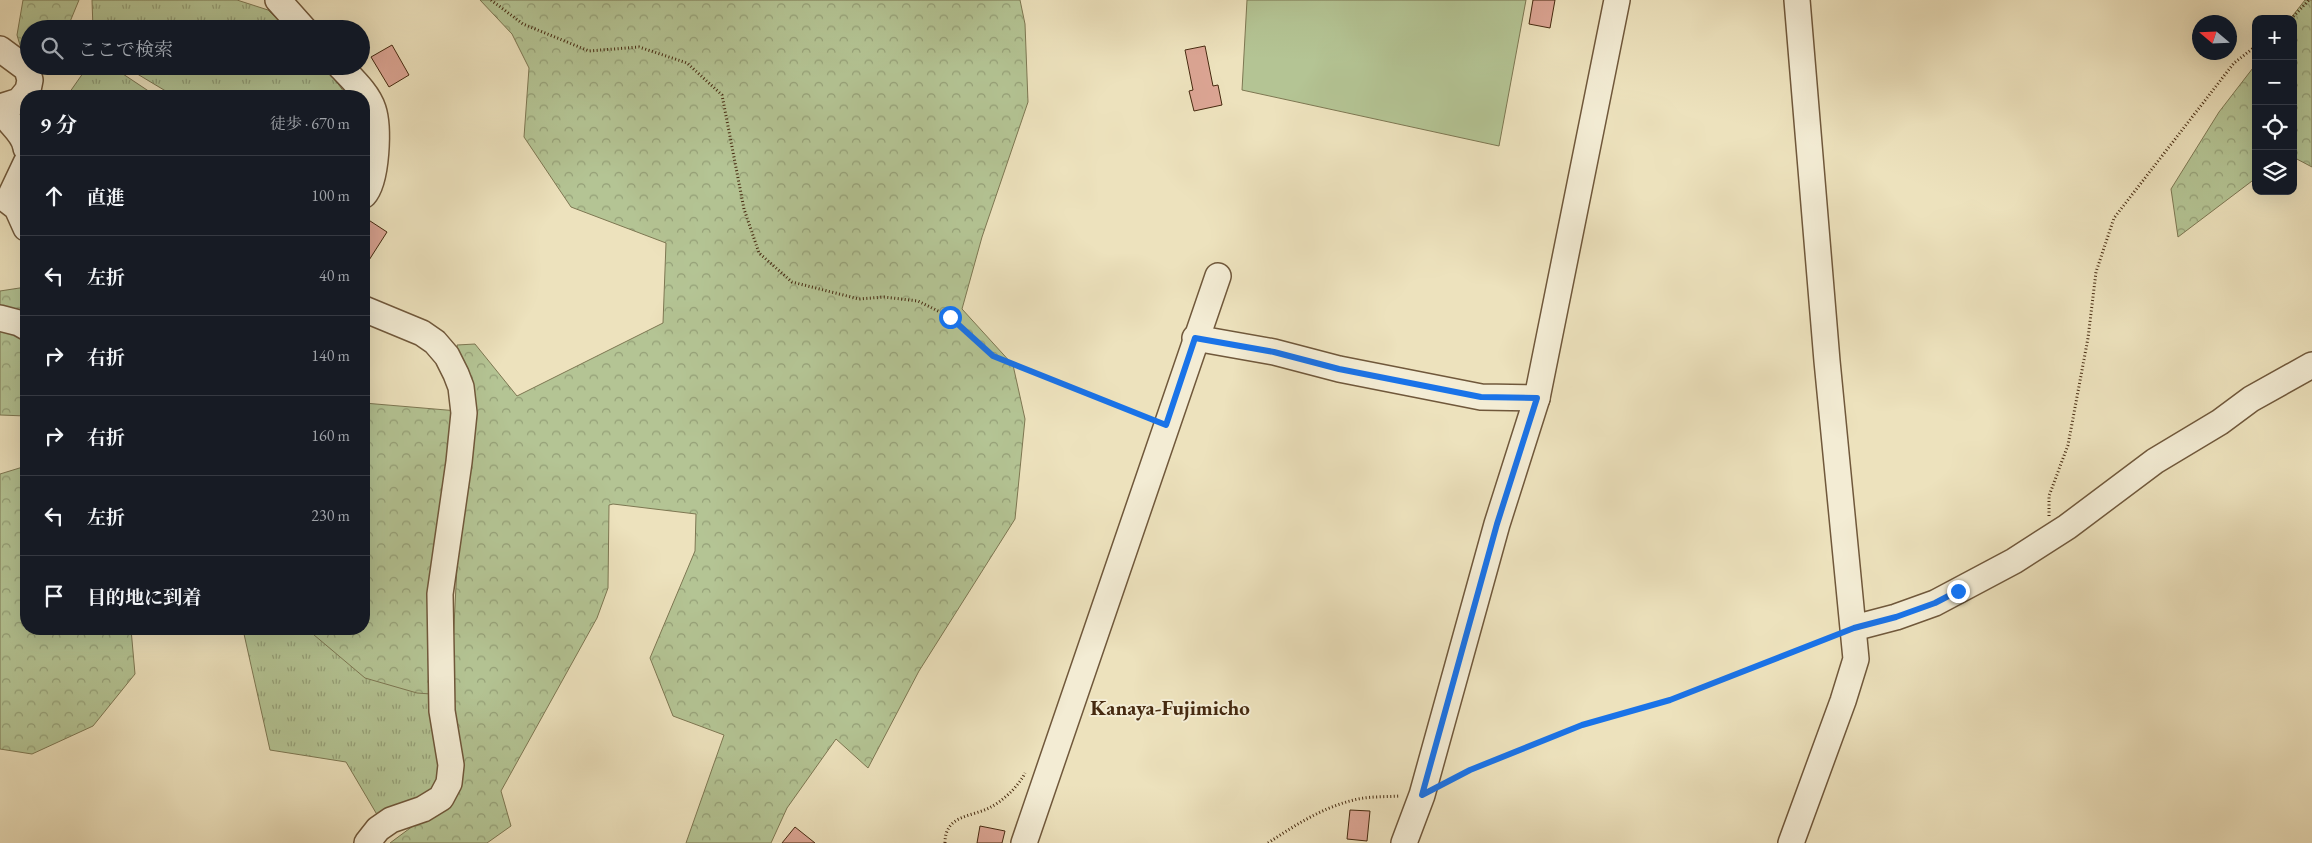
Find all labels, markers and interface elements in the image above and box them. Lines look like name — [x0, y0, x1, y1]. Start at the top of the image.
north arrow — [2192, 15, 2237, 60]
map controls — [2252, 15, 2297, 195]
button: + — [2252, 15, 2297, 60]
search box — [20, 20, 370, 75]
icon: search — [38, 34, 66, 62]
text: ここで検索 — [78, 37, 173, 62]
button: − — [2252, 60, 2297, 105]
button: locate — [2252, 105, 2297, 150]
text: 9 分 — [40, 111, 77, 138]
text: 徒歩 · 670 m — [270, 113, 350, 134]
button: layers — [2252, 150, 2297, 195]
icon: ahead — [40, 182, 68, 210]
text: 直進 — [87, 185, 125, 210]
text: 100 m — [311, 185, 350, 206]
icon: left — [40, 262, 68, 290]
text: 左折 — [87, 265, 125, 290]
text: 40 m — [319, 265, 350, 286]
route start — [939, 306, 962, 329]
icon: right — [40, 342, 68, 370]
text: 右折 — [87, 345, 125, 370]
text: 140 m — [311, 345, 350, 366]
icon: right — [40, 422, 68, 450]
text: 右折 — [87, 425, 125, 450]
text: 160 m — [311, 425, 350, 446]
icon: left — [40, 502, 68, 530]
text: 左折 — [87, 505, 125, 530]
text: 230 m — [311, 505, 350, 526]
route end — [1947, 580, 1970, 603]
icon: arrive — [40, 582, 68, 610]
text: 目的地に到着 — [87, 585, 201, 610]
district label: Kanaya-Fujimicho — [1090, 694, 1250, 721]

